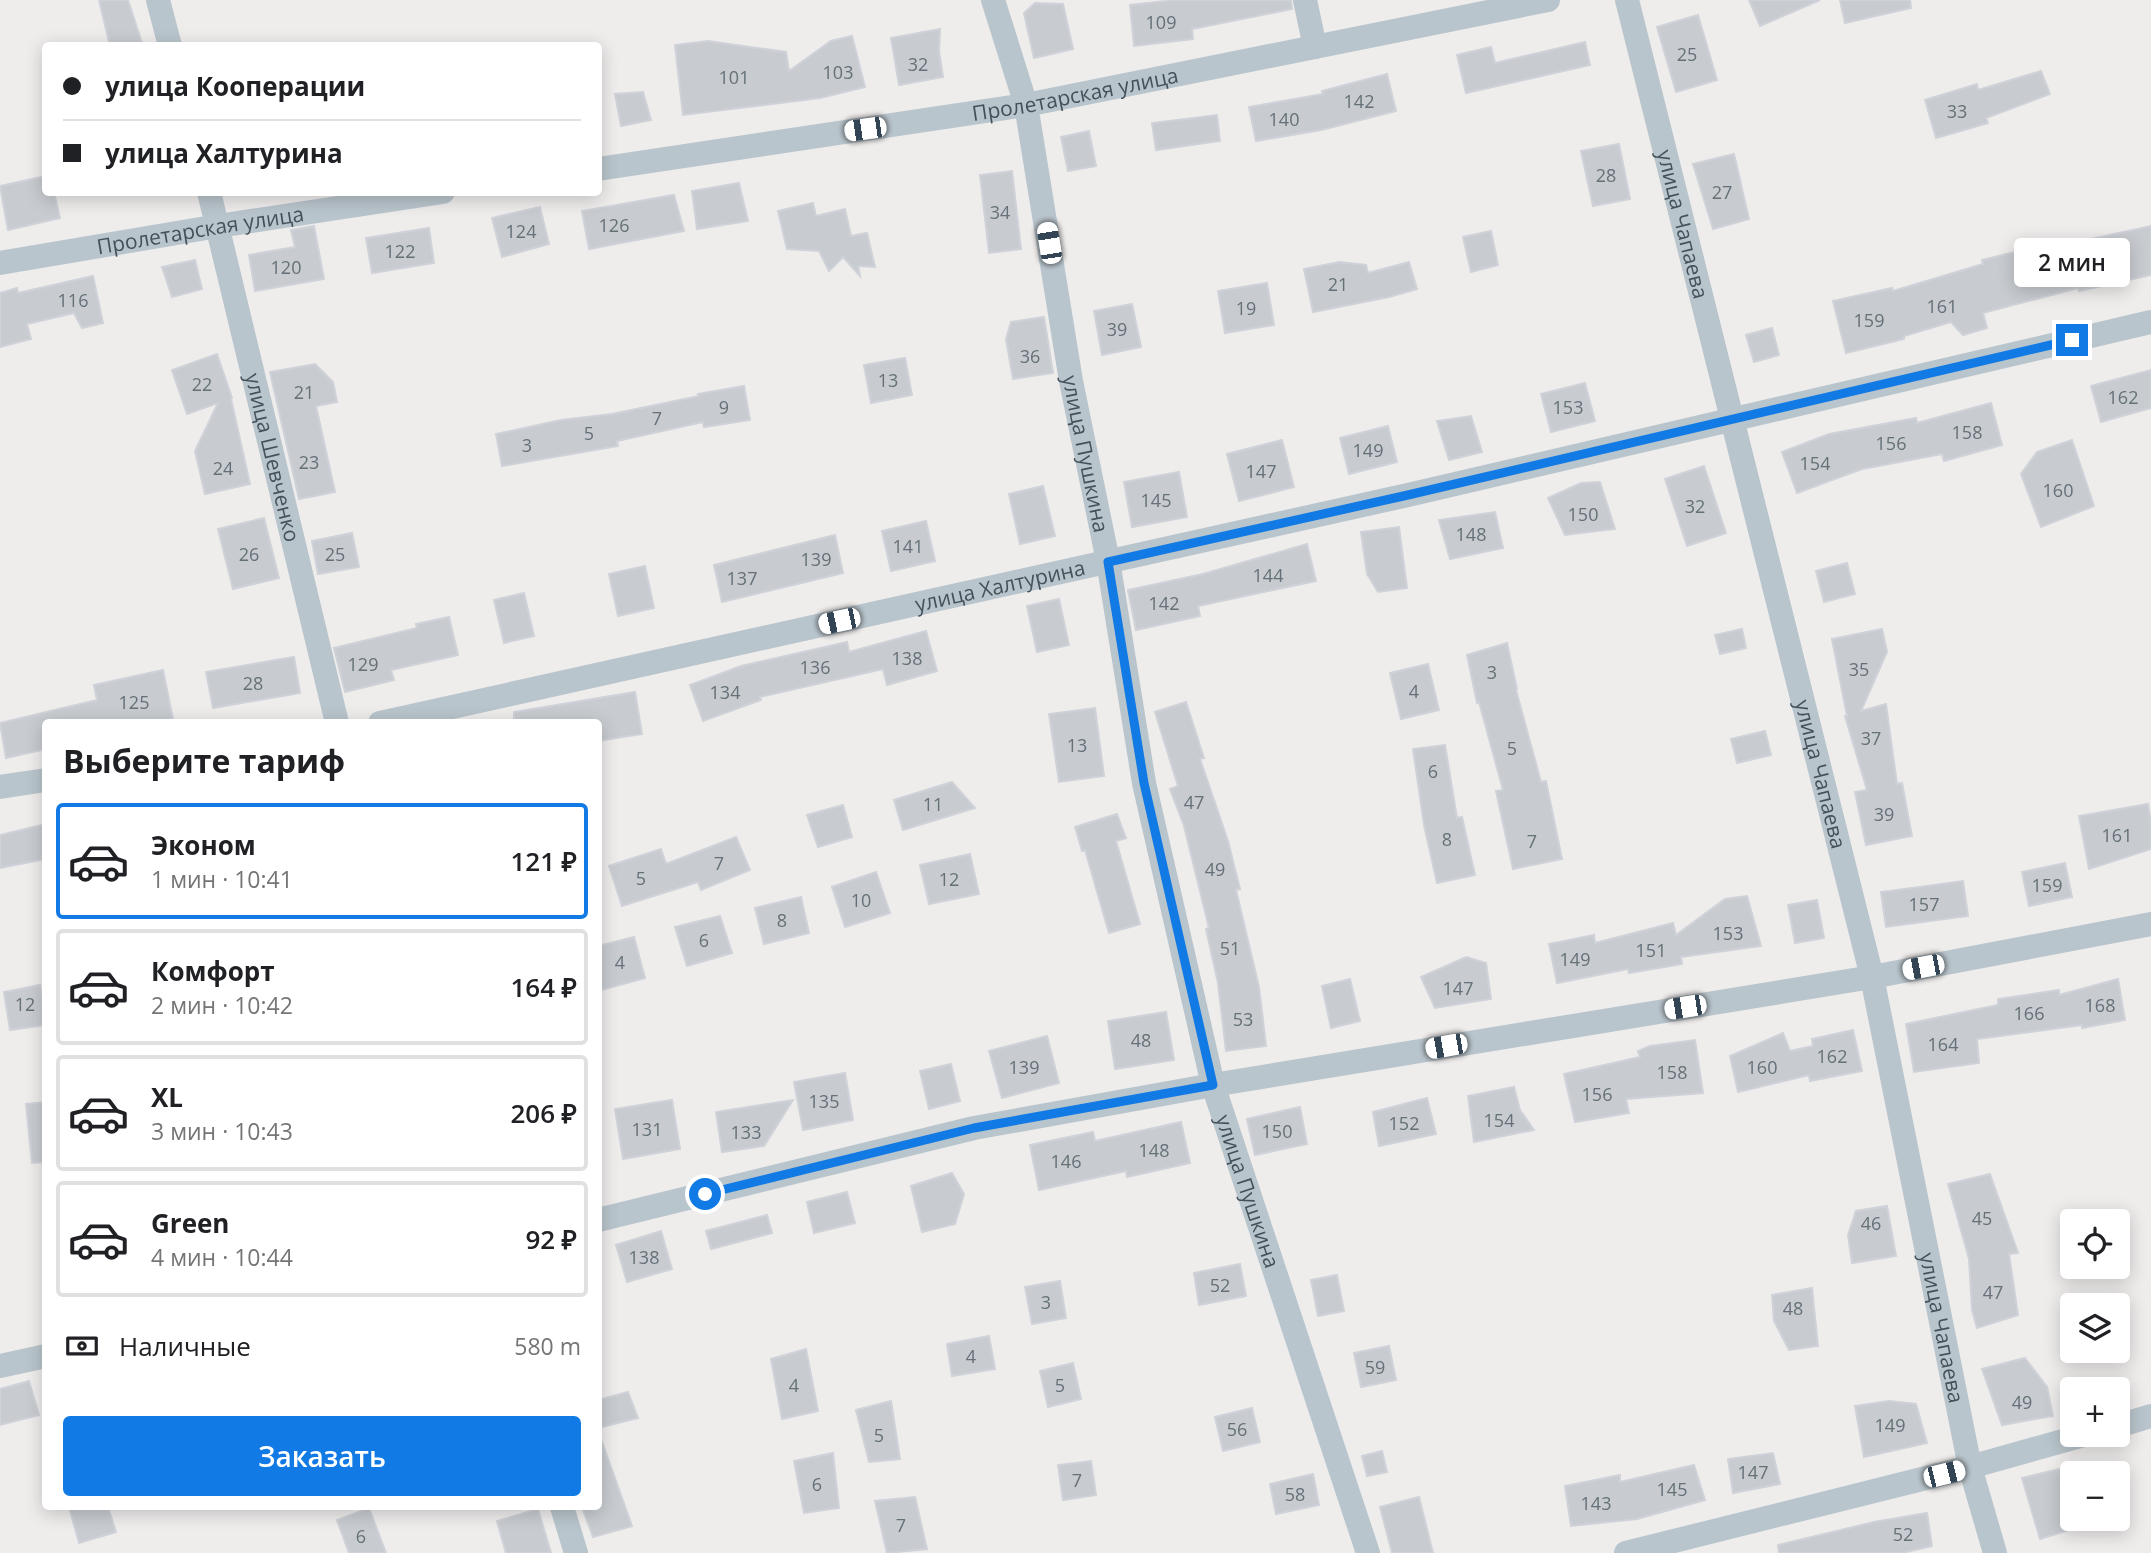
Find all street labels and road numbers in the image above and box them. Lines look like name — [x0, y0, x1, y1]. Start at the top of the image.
street label: Пролетарская улица — [970, 61, 1181, 127]
street label: улица Чапаева — [1651, 147, 1715, 302]
street label: Пролетарская улица — [95, 199, 306, 260]
street label: улица Шевченко — [239, 370, 307, 545]
street label: улица Пушкина — [1056, 373, 1116, 535]
street label: улица Халтурина — [912, 553, 1088, 618]
street label: улица Чапаева — [1789, 697, 1853, 851]
street label: улица Пушкина — [1210, 1111, 1287, 1271]
street label: улица Чапаева — [1913, 1250, 1971, 1405]

